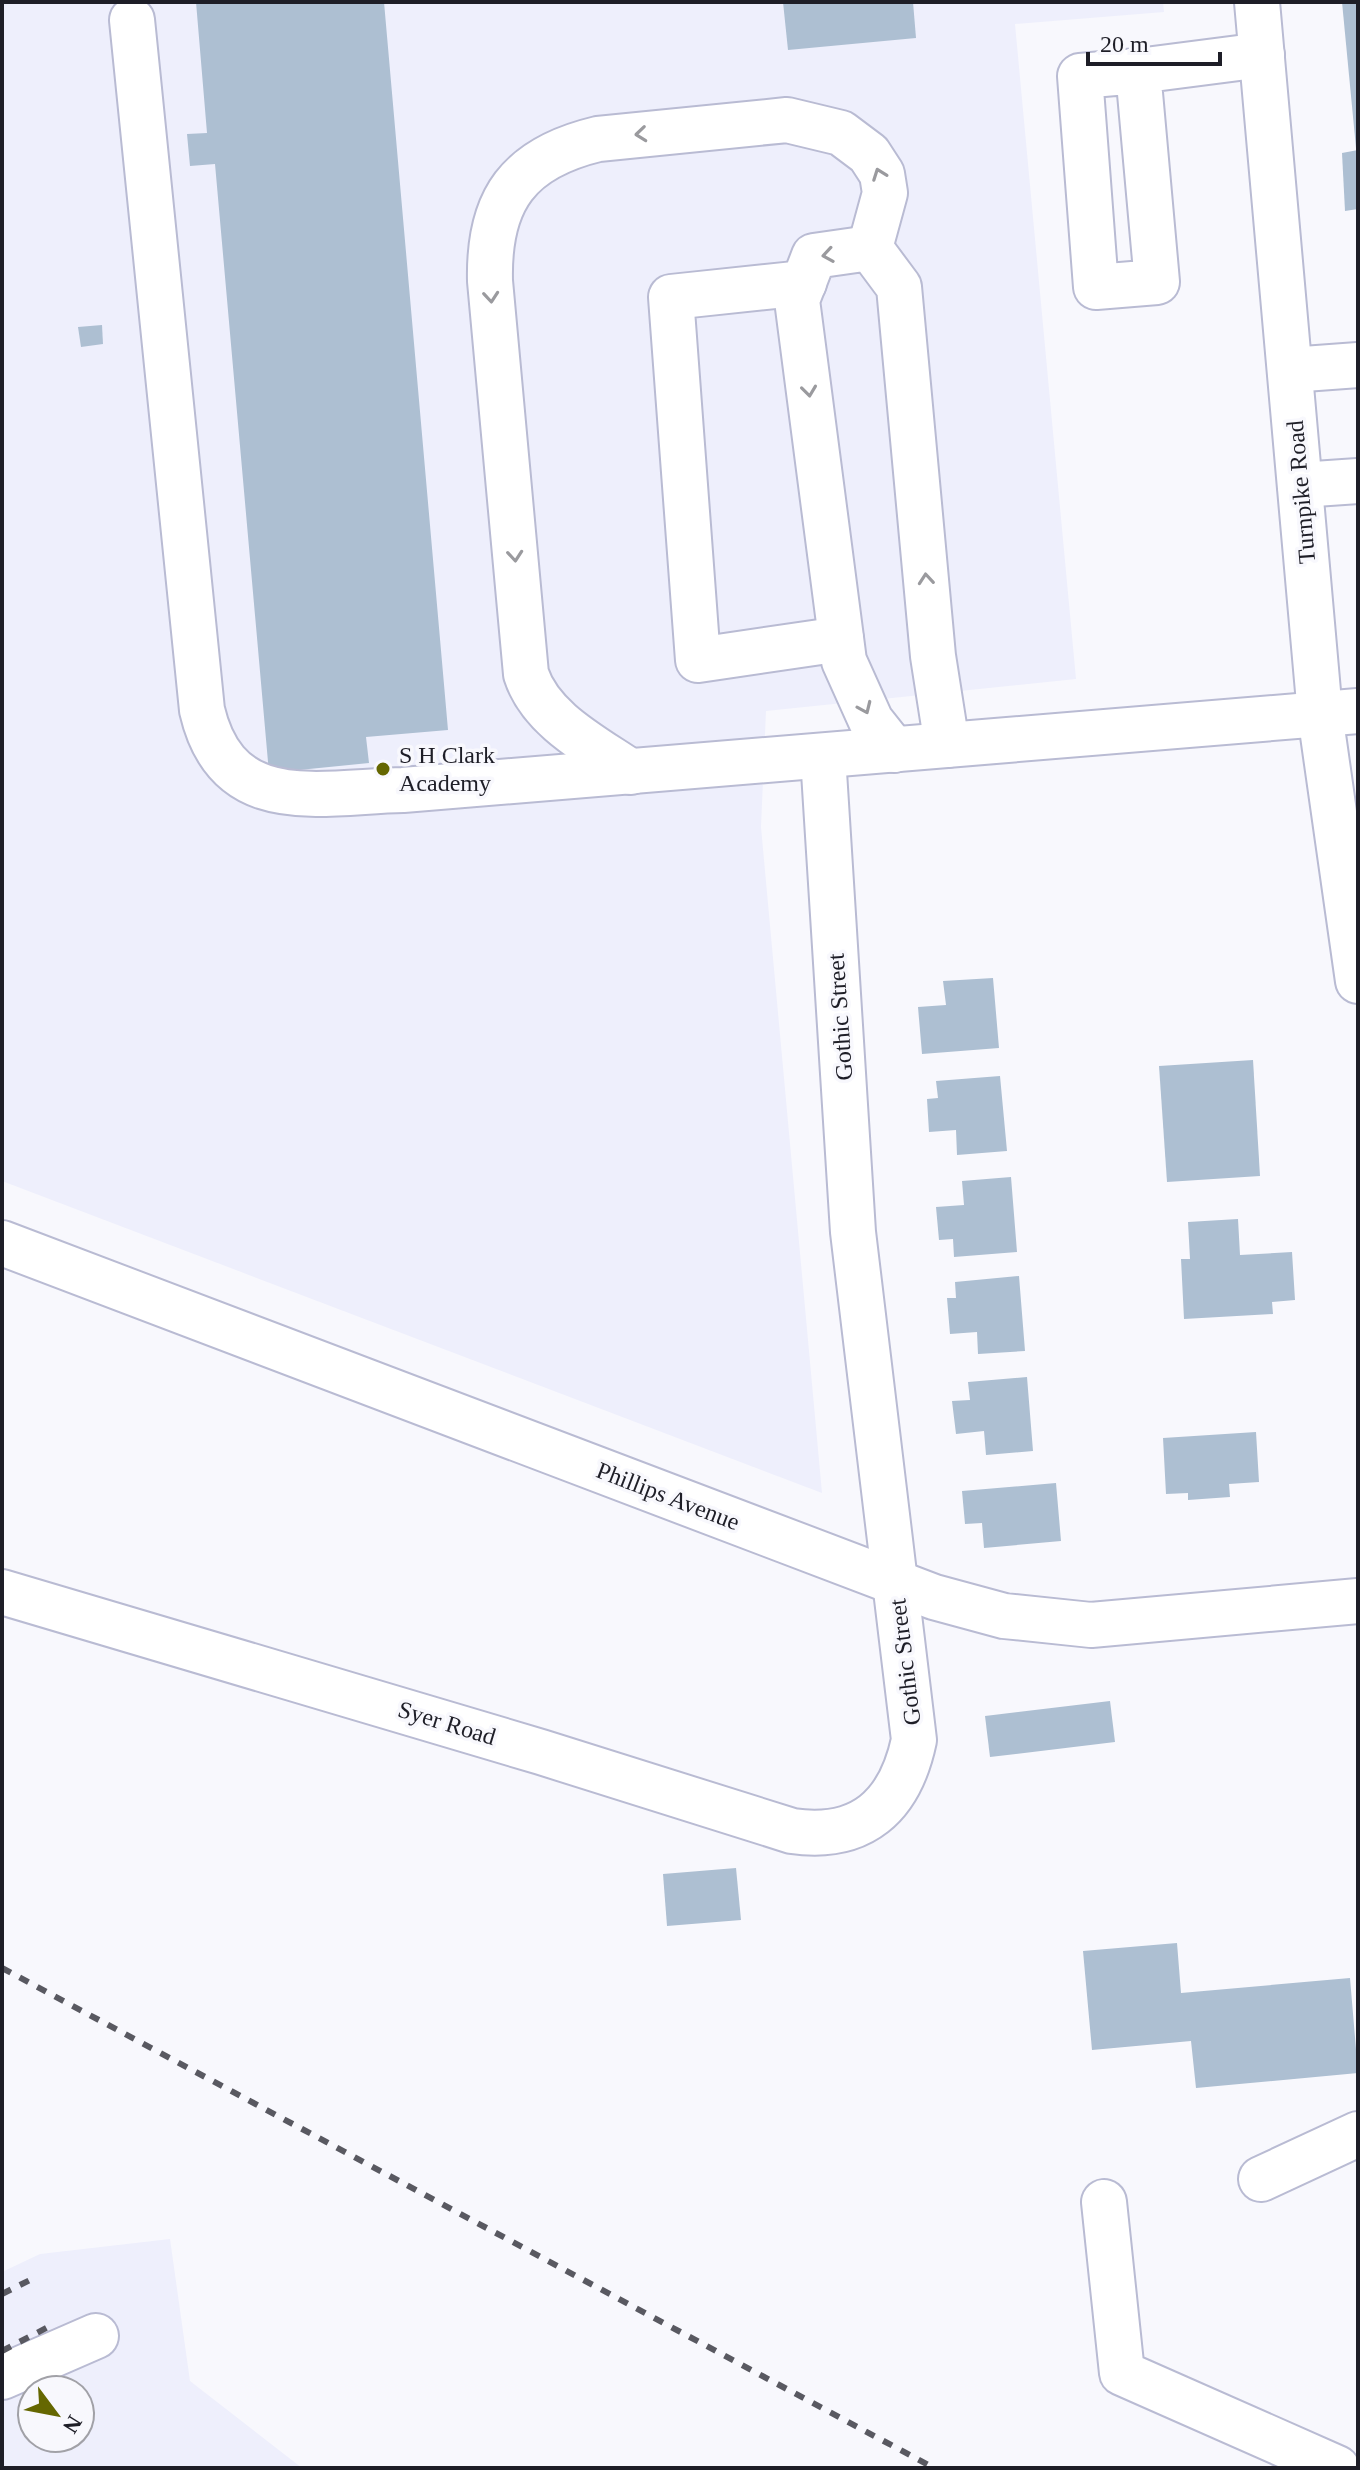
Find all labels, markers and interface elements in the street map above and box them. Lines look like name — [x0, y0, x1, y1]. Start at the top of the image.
scale bar — [1088, 16, 1220, 66]
text: 20 m — [1100, 31, 1149, 57]
one-way arrow — [635, 126, 648, 143]
one-way arrow — [873, 168, 889, 182]
one-way arrow — [821, 245, 835, 262]
one-way arrow — [482, 291, 499, 304]
one-way arrow — [800, 384, 817, 398]
street label: Turnpike Road — [1282, 419, 1320, 565]
one-way arrow — [506, 550, 523, 563]
one-way arrow — [918, 572, 935, 585]
one-way arrow — [855, 700, 871, 715]
place label: S H Clark Academy — [399, 742, 495, 796]
marker: S H Clark Academy — [374, 760, 392, 778]
street label: Gothic Street — [823, 952, 857, 1081]
street label: Phillips Avenue — [593, 1457, 743, 1535]
street label: Gothic Street — [884, 1597, 926, 1727]
street label: Syer Road — [395, 1696, 499, 1750]
north arrow — [16, 2374, 96, 2454]
text: N — [58, 2411, 87, 2438]

